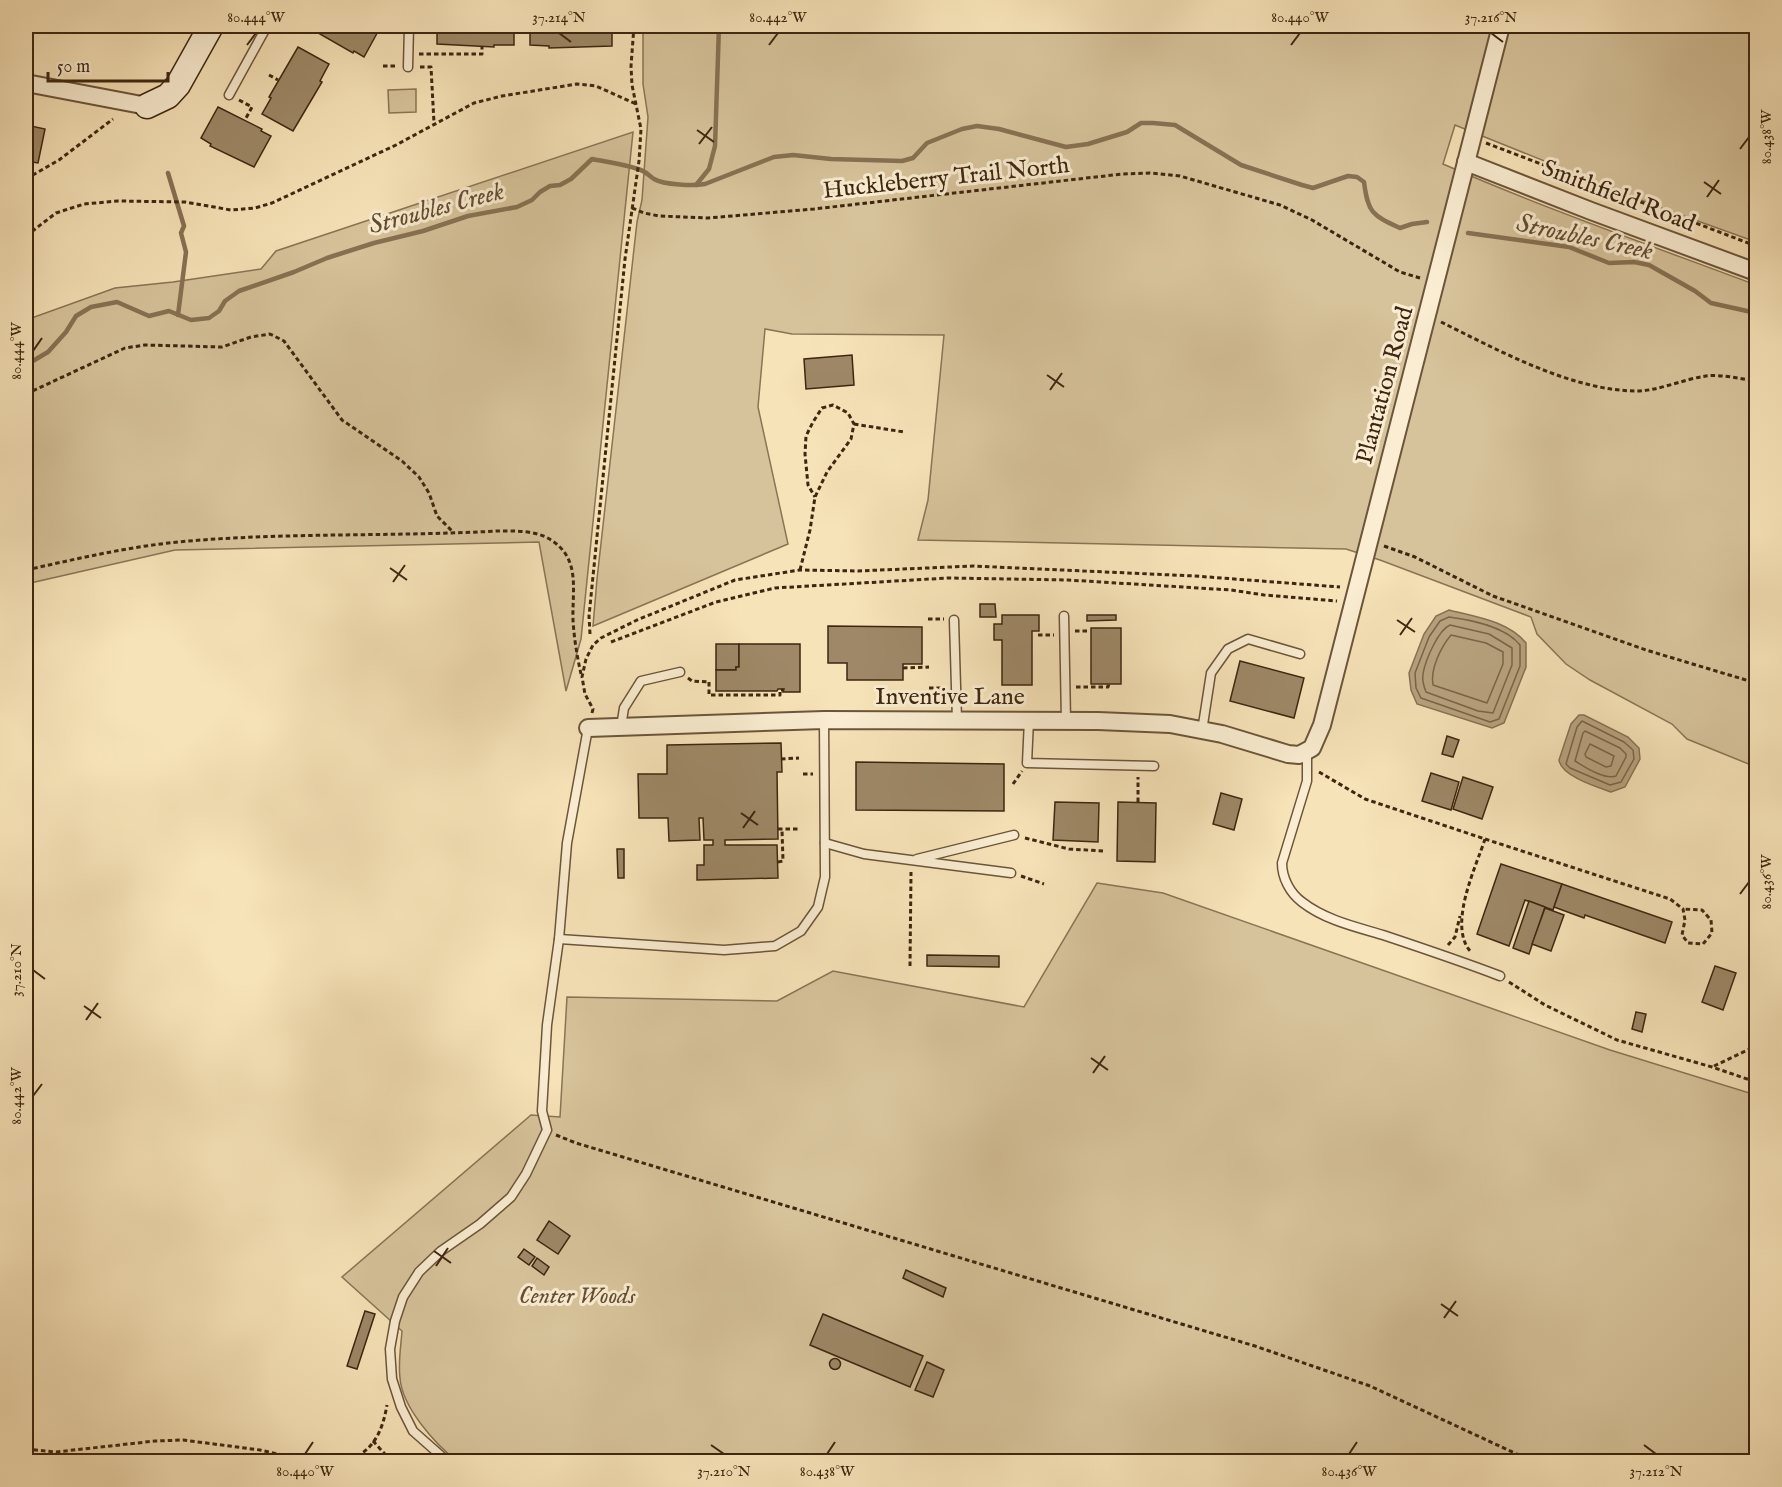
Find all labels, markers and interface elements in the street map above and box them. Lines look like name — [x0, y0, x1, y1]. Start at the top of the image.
text: 80.444°W — [227, 8, 286, 27]
text: 37.214°N — [532, 8, 586, 27]
text: 80.442°W — [749, 8, 807, 27]
text: 80.440°W — [1271, 8, 1330, 27]
text: 37.216°N — [1465, 8, 1517, 27]
scale bar — [48, 45, 168, 83]
text: 50 m — [57, 56, 90, 79]
text: 80.438°W — [1757, 109, 1776, 164]
street label: Huckleberry Trail North — [821, 150, 1071, 207]
street label: Smithfield Road — [1537, 153, 1700, 240]
water label: Stroubles Creek — [365, 174, 508, 242]
water label: Stroubles Creek — [1513, 207, 1657, 268]
street label: Plantation Road — [1350, 303, 1421, 468]
text: 80.444°W — [7, 321, 26, 380]
street label: Inventive Lane — [875, 682, 1025, 713]
text: 80.436°W — [1757, 854, 1776, 909]
text: 37.210°N — [7, 943, 26, 997]
text: 80.442°W — [7, 1067, 26, 1125]
park label: Center Woods — [519, 1281, 636, 1312]
text: 80.440°W — [276, 1462, 335, 1481]
text: 37.210°N — [697, 1462, 751, 1481]
text: 80.438°W — [800, 1462, 855, 1481]
text: 80.436°W — [1322, 1462, 1377, 1481]
text: 37.212°N — [1629, 1462, 1683, 1481]

